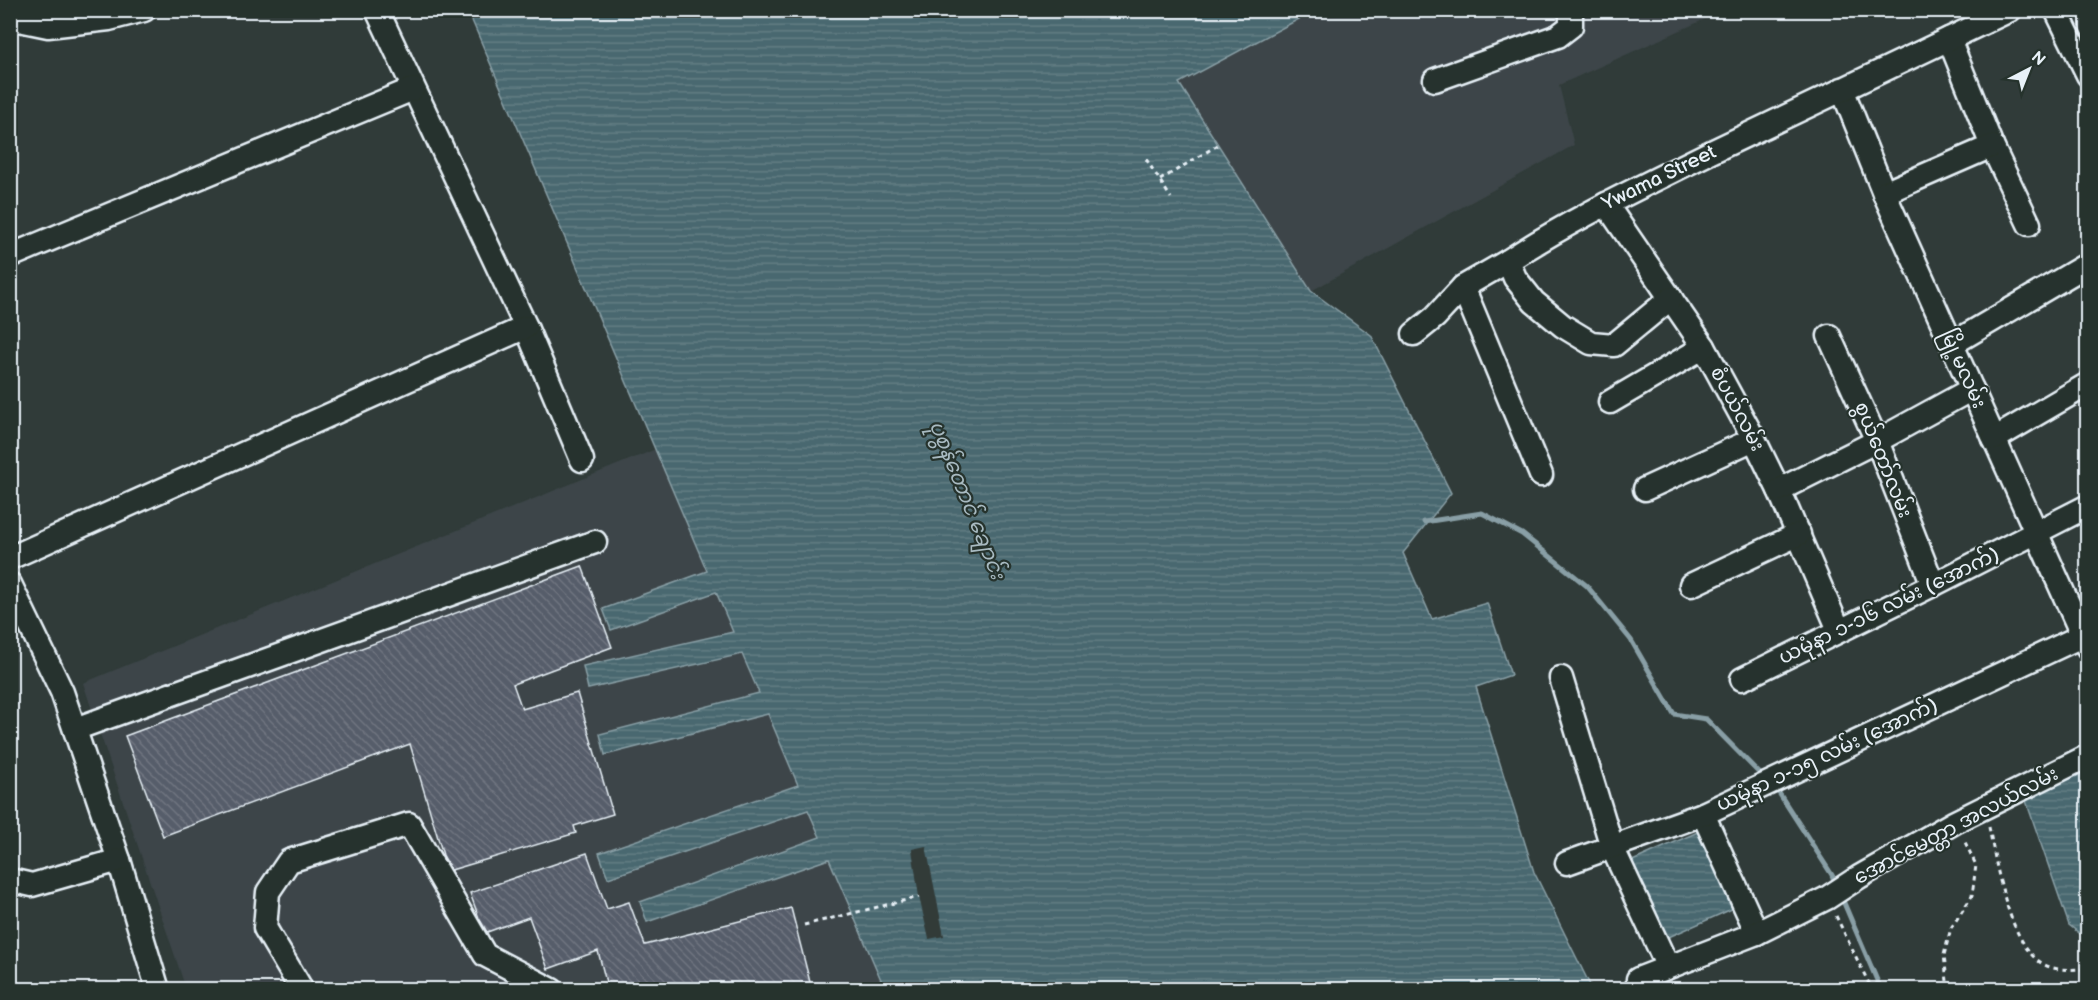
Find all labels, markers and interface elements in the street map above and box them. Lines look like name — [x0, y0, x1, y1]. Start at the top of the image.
north arrow — [1999, 39, 2059, 99]
text: N — [2027, 48, 2049, 70]
street label: Ywama Street — [1597, 140, 1720, 216]
street label: မြို့မလမ်း — [1932, 325, 1994, 413]
street label: စံပယ်လမ်း — [1705, 361, 1772, 455]
street label: စွယ်တော်လမ်း — [1846, 397, 1920, 523]
water label: ပုစွန်တောင် ချောင်း — [920, 416, 1014, 586]
street label: ယမုံနာ ၁-၁၆ လမ်း (အောက်) — [1774, 539, 2005, 673]
street label: ယမုံနာ ၁-၁၅ လမ်း (အောက်) — [1711, 690, 1943, 821]
street label: အောင်မေတ္တာ အလယ်လမ်း — [1848, 759, 2064, 893]

